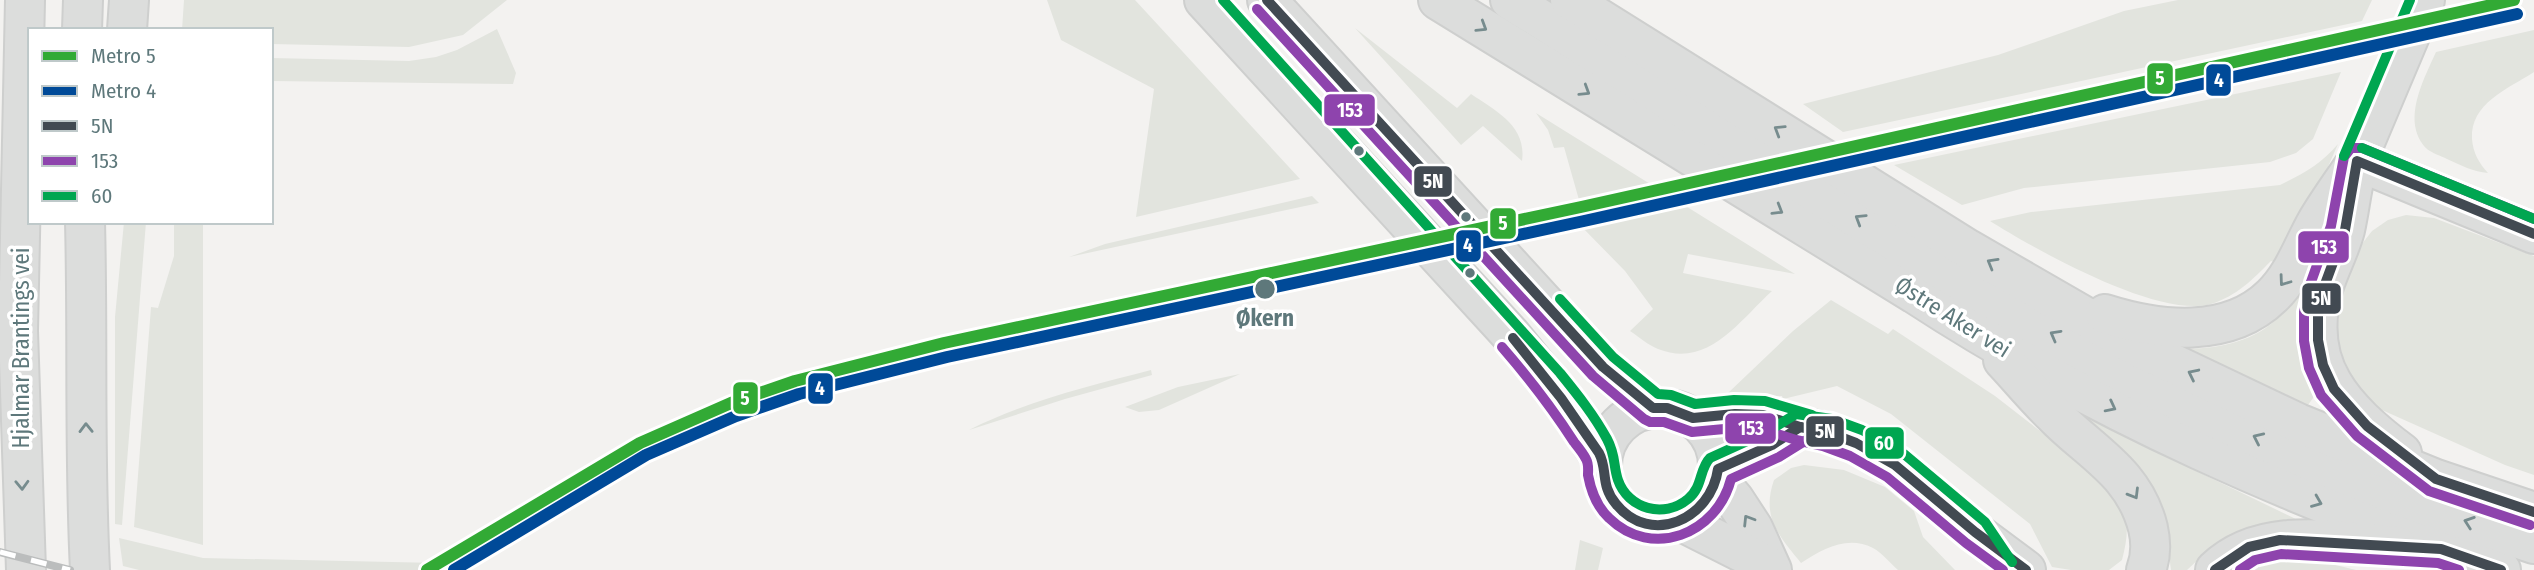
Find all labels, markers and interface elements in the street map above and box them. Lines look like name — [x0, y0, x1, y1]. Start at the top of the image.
one-way arrow — [1475, 19, 1488, 32]
legend — [28, 28, 273, 224]
text: Metro 5 — [91, 43, 156, 69]
line badge: 5 — [2146, 62, 2174, 95]
line badge: 4 — [2205, 63, 2232, 97]
text: 5 — [2155, 67, 2165, 90]
text: 4 — [2214, 69, 2224, 92]
text: Metro 4 — [91, 78, 156, 104]
one-way arrow — [1577, 82, 1590, 95]
line badge: 153 — [1323, 93, 1376, 127]
text: 153 — [1337, 99, 1363, 122]
text: 5N — [91, 113, 113, 139]
one-way arrow — [1773, 125, 1786, 138]
unlabelled marker — [1352, 144, 1366, 158]
text: 153 — [91, 148, 118, 174]
line badge: 5N — [1413, 165, 1453, 198]
text: 5N — [1423, 170, 1443, 193]
text: 60 — [91, 183, 112, 209]
one-way arrow — [1771, 202, 1784, 215]
line badge: 5 — [1489, 207, 1517, 240]
unlabelled marker — [1459, 210, 1473, 224]
text: 5 — [1498, 212, 1508, 235]
one-way arrow — [1854, 215, 1867, 228]
line badge: 4 — [1455, 229, 1482, 263]
line badge: 153 — [2297, 230, 2350, 264]
text: 4 — [1463, 234, 1473, 257]
text: 153 — [2311, 236, 2337, 259]
street label: Hjalmar Brantings vei — [7, 247, 35, 449]
one-way arrow — [1987, 258, 2000, 271]
unlabelled marker — [1463, 266, 1477, 280]
street label: Østre Aker vei — [1890, 271, 2016, 363]
one-way arrow — [2280, 273, 2292, 286]
marker: Økern — [1253, 277, 1277, 301]
line badge: 5N — [2301, 282, 2342, 315]
text: 5N — [2311, 287, 2331, 310]
place label: Økern — [1236, 304, 1294, 332]
one-way arrow — [2050, 330, 2062, 344]
one-way arrow — [2188, 369, 2201, 383]
line badge: 4 — [807, 372, 834, 405]
text: 4 — [815, 377, 825, 400]
line badge: 5 — [732, 381, 759, 415]
text: 5 — [740, 387, 750, 410]
one-way arrow — [2104, 398, 2116, 412]
line badge: 153 — [1724, 412, 1777, 445]
line badge: 5N — [1805, 415, 1845, 448]
text: 153 — [1738, 417, 1764, 440]
text: 5N — [1815, 420, 1835, 443]
one-way arrow — [78, 423, 94, 433]
line badge: 60 — [1864, 426, 1905, 460]
text: 60 — [1874, 432, 1894, 455]
one-way arrow — [2253, 433, 2265, 447]
one-way arrow — [14, 479, 29, 490]
one-way arrow — [2126, 487, 2139, 500]
one-way arrow — [2311, 493, 2323, 507]
one-way arrow — [1743, 514, 1756, 527]
one-way arrow — [2464, 516, 2476, 530]

